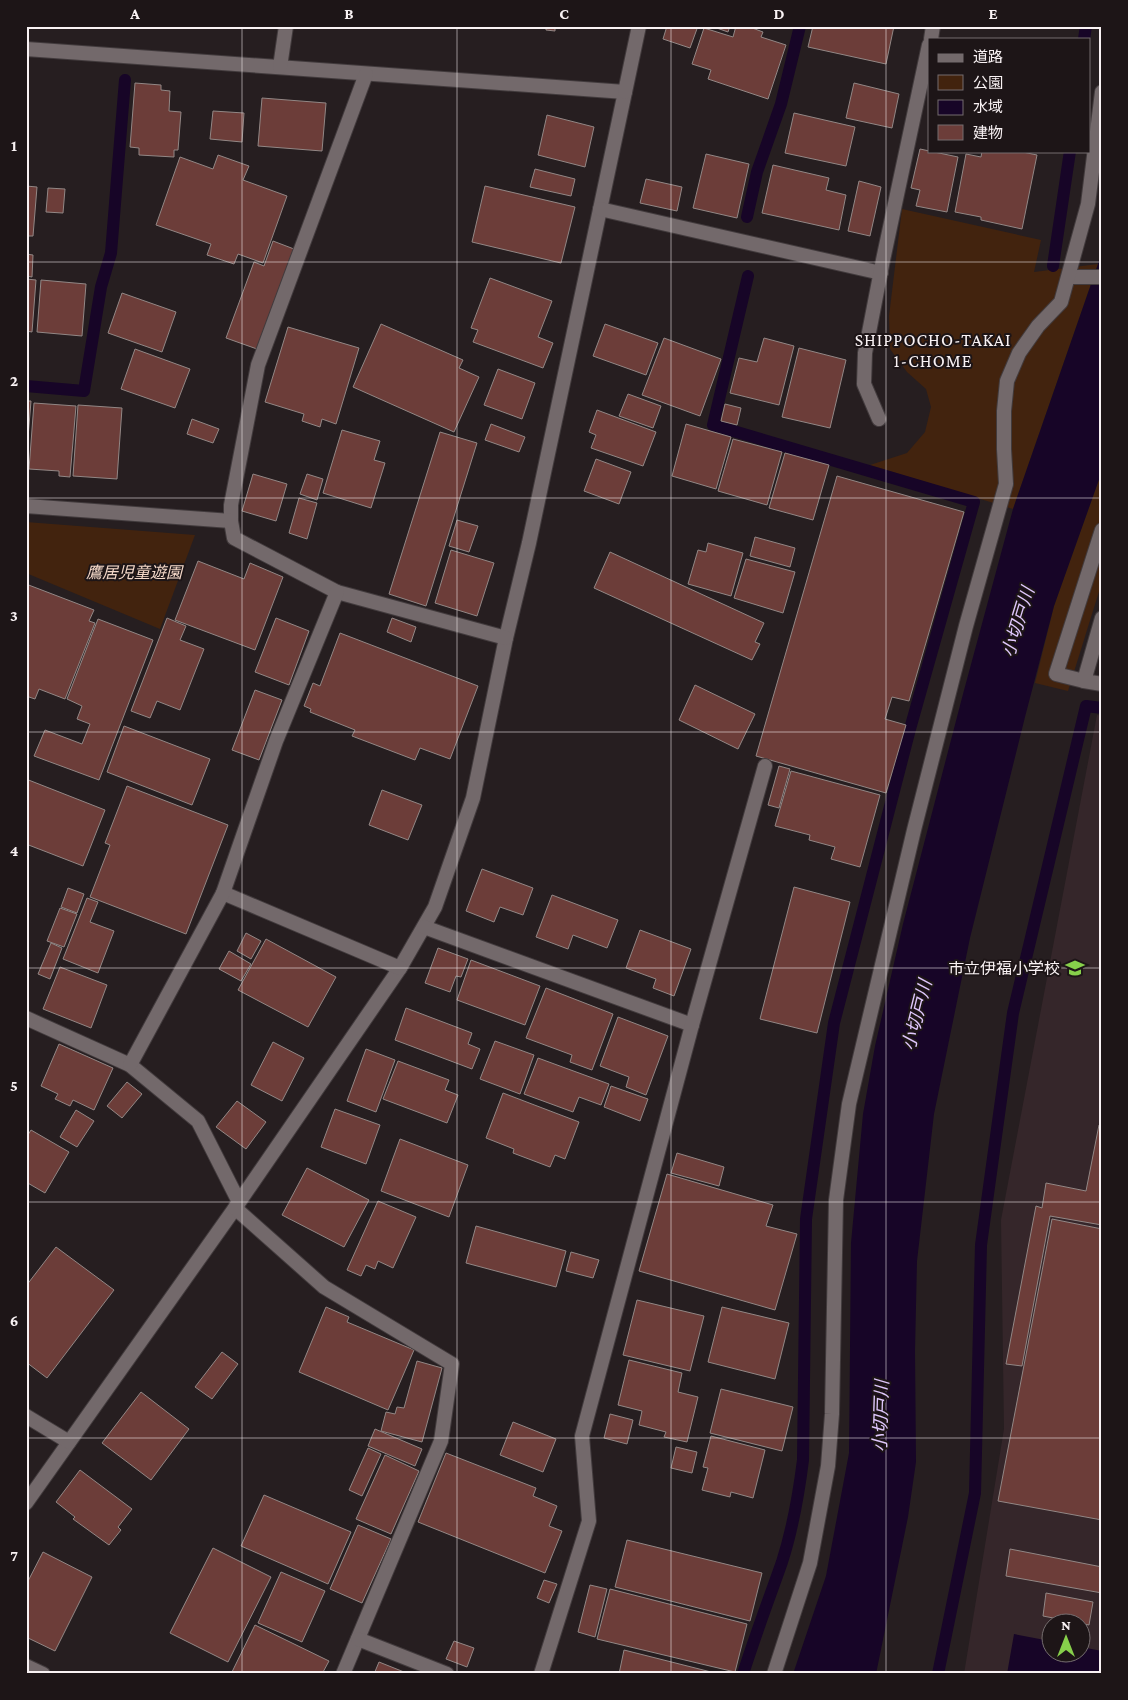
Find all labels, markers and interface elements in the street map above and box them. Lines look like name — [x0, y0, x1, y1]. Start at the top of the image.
text: A — [129, 5, 140, 22]
text: B — [344, 5, 354, 22]
text: C — [559, 5, 569, 22]
text: D — [773, 5, 785, 22]
text: E — [988, 5, 998, 22]
legend — [928, 38, 1090, 152]
text: 道路 — [973, 49, 1003, 65]
text: 公園 — [973, 75, 1003, 91]
text: 水域 — [973, 99, 1003, 115]
text: 建物 — [973, 125, 1003, 141]
text: 1 — [11, 137, 17, 154]
district label: SHIPPOCHO-TAKAI 1-CHOME — [855, 330, 1011, 371]
text: 2 — [10, 372, 18, 389]
park label: 鷹居児童遊園 — [86, 564, 184, 581]
water label: 小切戸川 — [998, 583, 1039, 659]
text: 3 — [10, 607, 18, 624]
text: 4 — [10, 842, 19, 859]
school or university icon: 市立伊福小学校 — [1064, 957, 1086, 979]
place label: 市立伊福小学校 — [948, 960, 1060, 977]
water label: 小切戸川 — [899, 976, 936, 1052]
text: 5 — [10, 1077, 18, 1094]
text: 6 — [10, 1312, 18, 1329]
water label: 小切戸川 — [870, 1378, 892, 1452]
text: 7 — [10, 1547, 18, 1564]
north arrow — [1040, 1612, 1090, 1662]
text: N — [1061, 1617, 1071, 1633]

